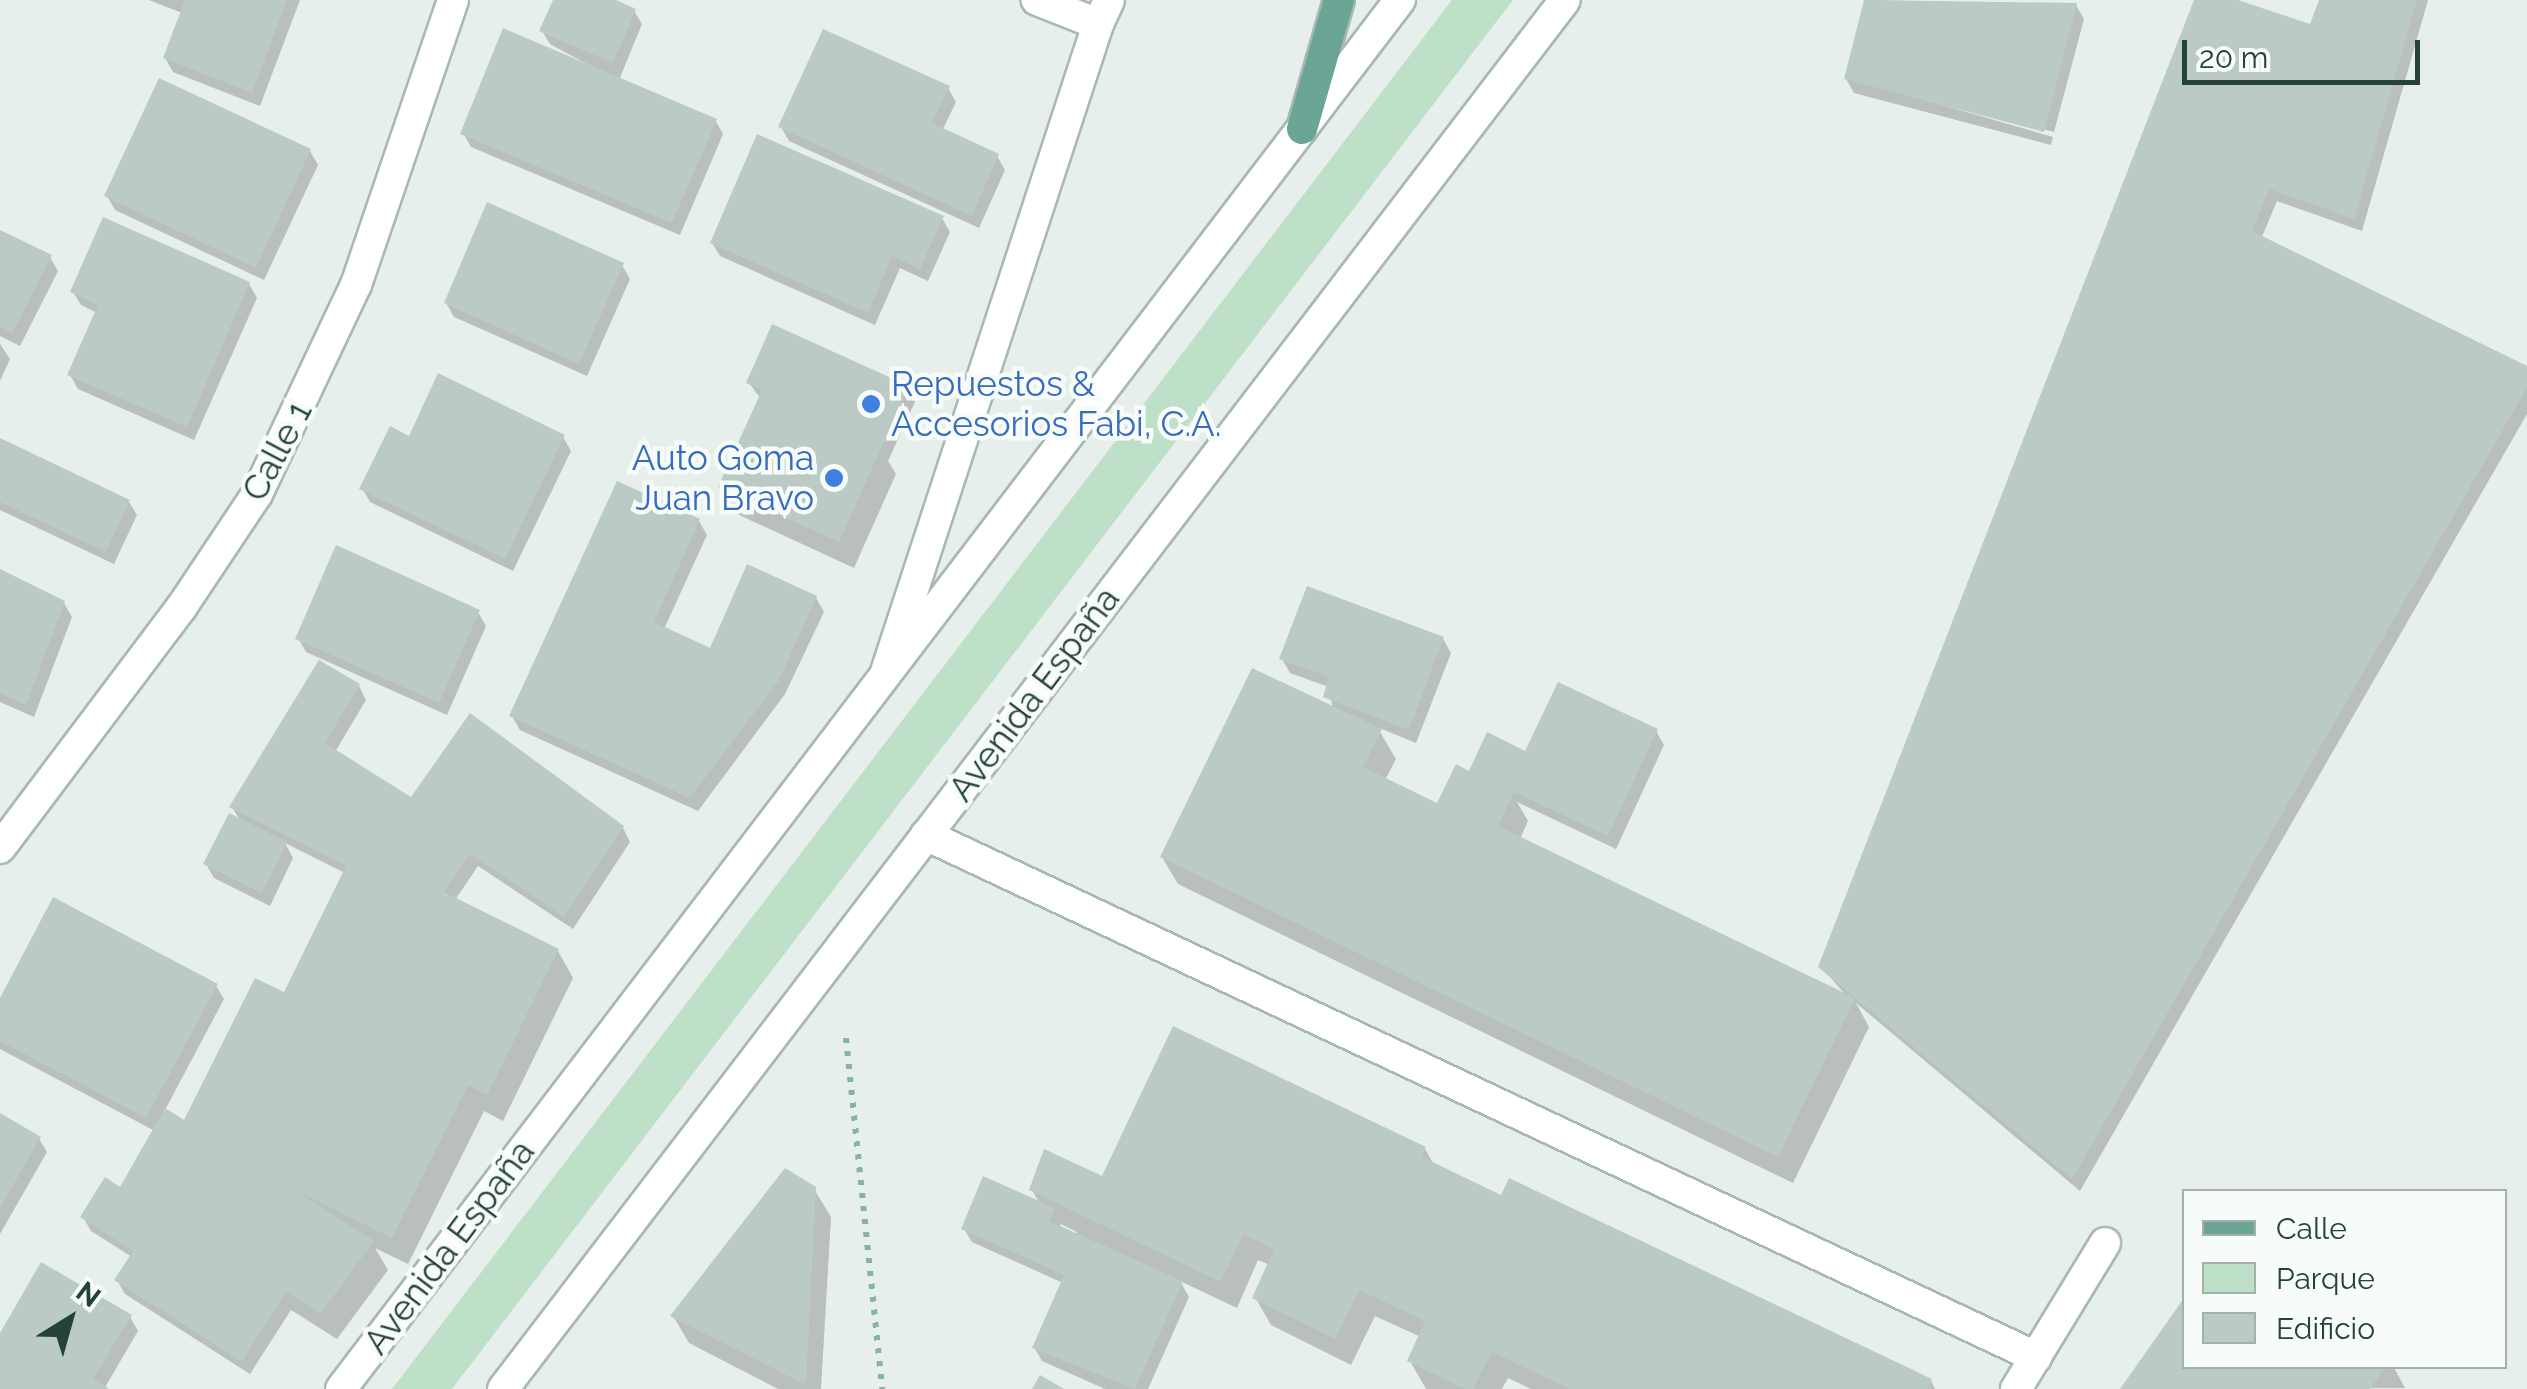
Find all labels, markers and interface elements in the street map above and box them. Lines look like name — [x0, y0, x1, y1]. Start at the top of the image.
scale bar — [2187, 20, 2424, 82]
text: 20 m — [2199, 40, 2268, 75]
place label: Repuestos & Accesorios Fabi, C.A. — [891, 363, 1221, 445]
marker: Repuestos & Accesorios Fabi, C.A. — [860, 393, 882, 415]
street label: Calle 1 — [233, 394, 321, 508]
place label: Auto Goma Juan Bravo — [632, 437, 814, 519]
marker: Auto Goma Juan Bravo — [823, 467, 845, 489]
street label: Avenida España — [940, 579, 1128, 809]
street label: Avenida España — [355, 1132, 543, 1362]
legend — [2182, 1189, 2507, 1369]
text: Calle — [2276, 1211, 2347, 1246]
text: Parque — [2276, 1261, 2375, 1296]
north arrow — [20, 1269, 120, 1369]
text: N — [70, 1275, 107, 1314]
text: Edificio — [2276, 1311, 2375, 1346]

